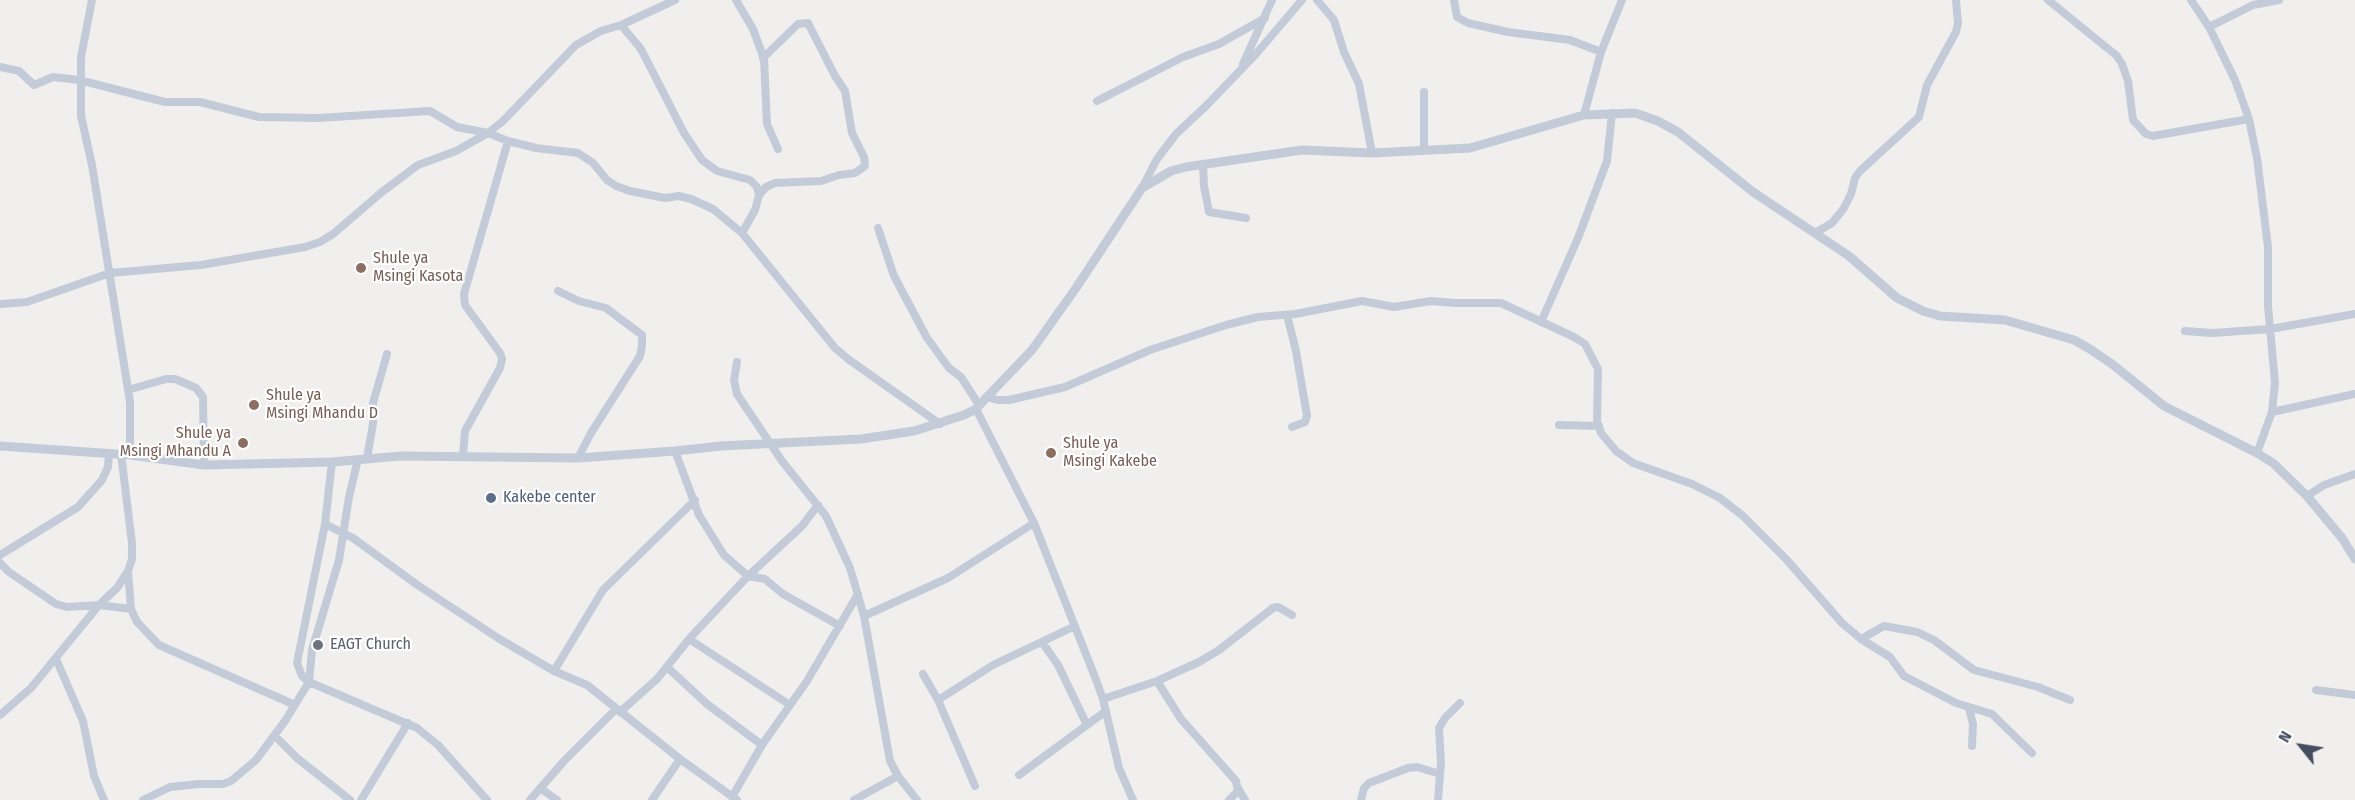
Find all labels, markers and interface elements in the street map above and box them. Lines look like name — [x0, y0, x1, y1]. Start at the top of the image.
place label: Shule ya Msingi Kasota — [373, 249, 463, 287]
marker: Shule ya Msingi Kasota — [354, 261, 368, 275]
place label: Shule ya Msingi Mhandu D — [266, 386, 378, 424]
marker: Shule ya Msingi Mhandu D — [247, 398, 261, 412]
place label: Shule ya Msingi Mhandu A — [120, 424, 231, 462]
place label: Shule ya Msingi Kakebe — [1063, 434, 1157, 472]
marker: Shule ya Msingi Mhandu A — [236, 436, 250, 450]
marker: Shule ya Msingi Kakebe — [1044, 446, 1058, 460]
place label: Kakebe center — [503, 488, 596, 508]
marker: Kakebe center — [484, 491, 498, 505]
place label: EAGT Church — [330, 635, 411, 655]
marker: EAGT Church — [311, 638, 325, 652]
north arrow — [2271, 716, 2331, 776]
text: N — [2274, 728, 2296, 746]

